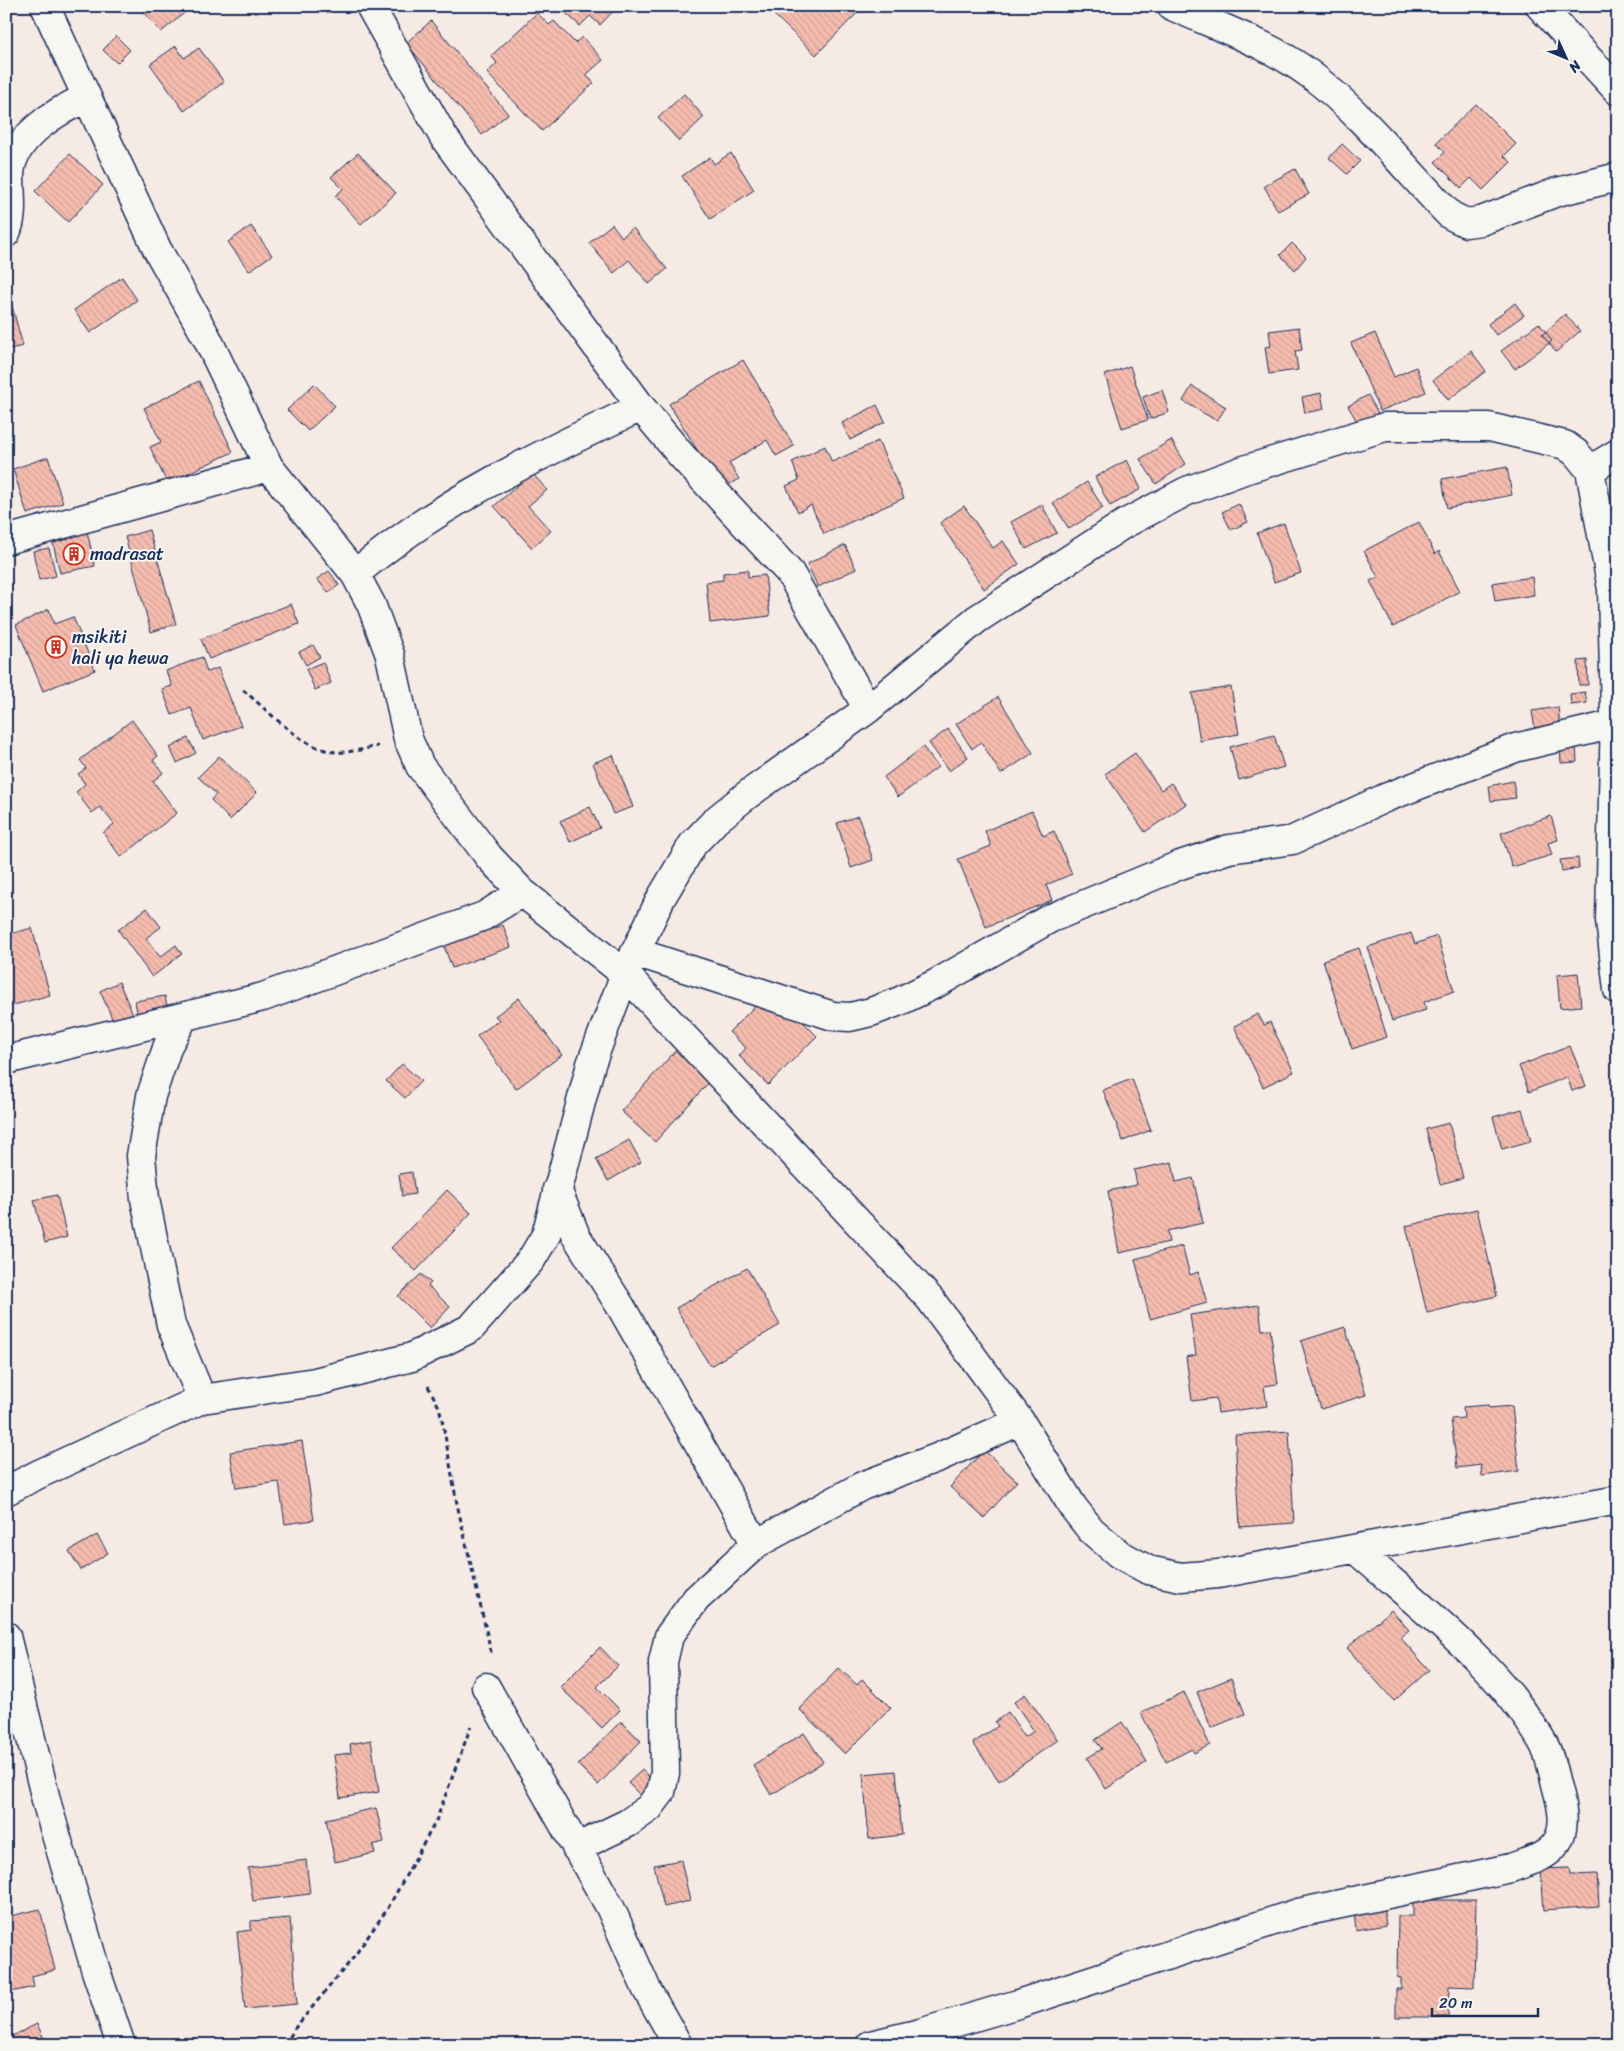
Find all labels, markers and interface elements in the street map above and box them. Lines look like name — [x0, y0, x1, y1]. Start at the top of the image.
north arrow — [1542, 32, 1592, 82]
text: N — [1562, 54, 1588, 79]
place label: madrasat — [90, 538, 164, 570]
building icon: madrasat — [62, 542, 86, 566]
place label: msikiti hali ya hewa — [71, 621, 169, 674]
building icon: msikiti hali ya hewa — [44, 635, 68, 659]
scale bar — [1432, 1986, 1538, 2018]
text: 20 m — [1439, 1990, 1473, 2016]

